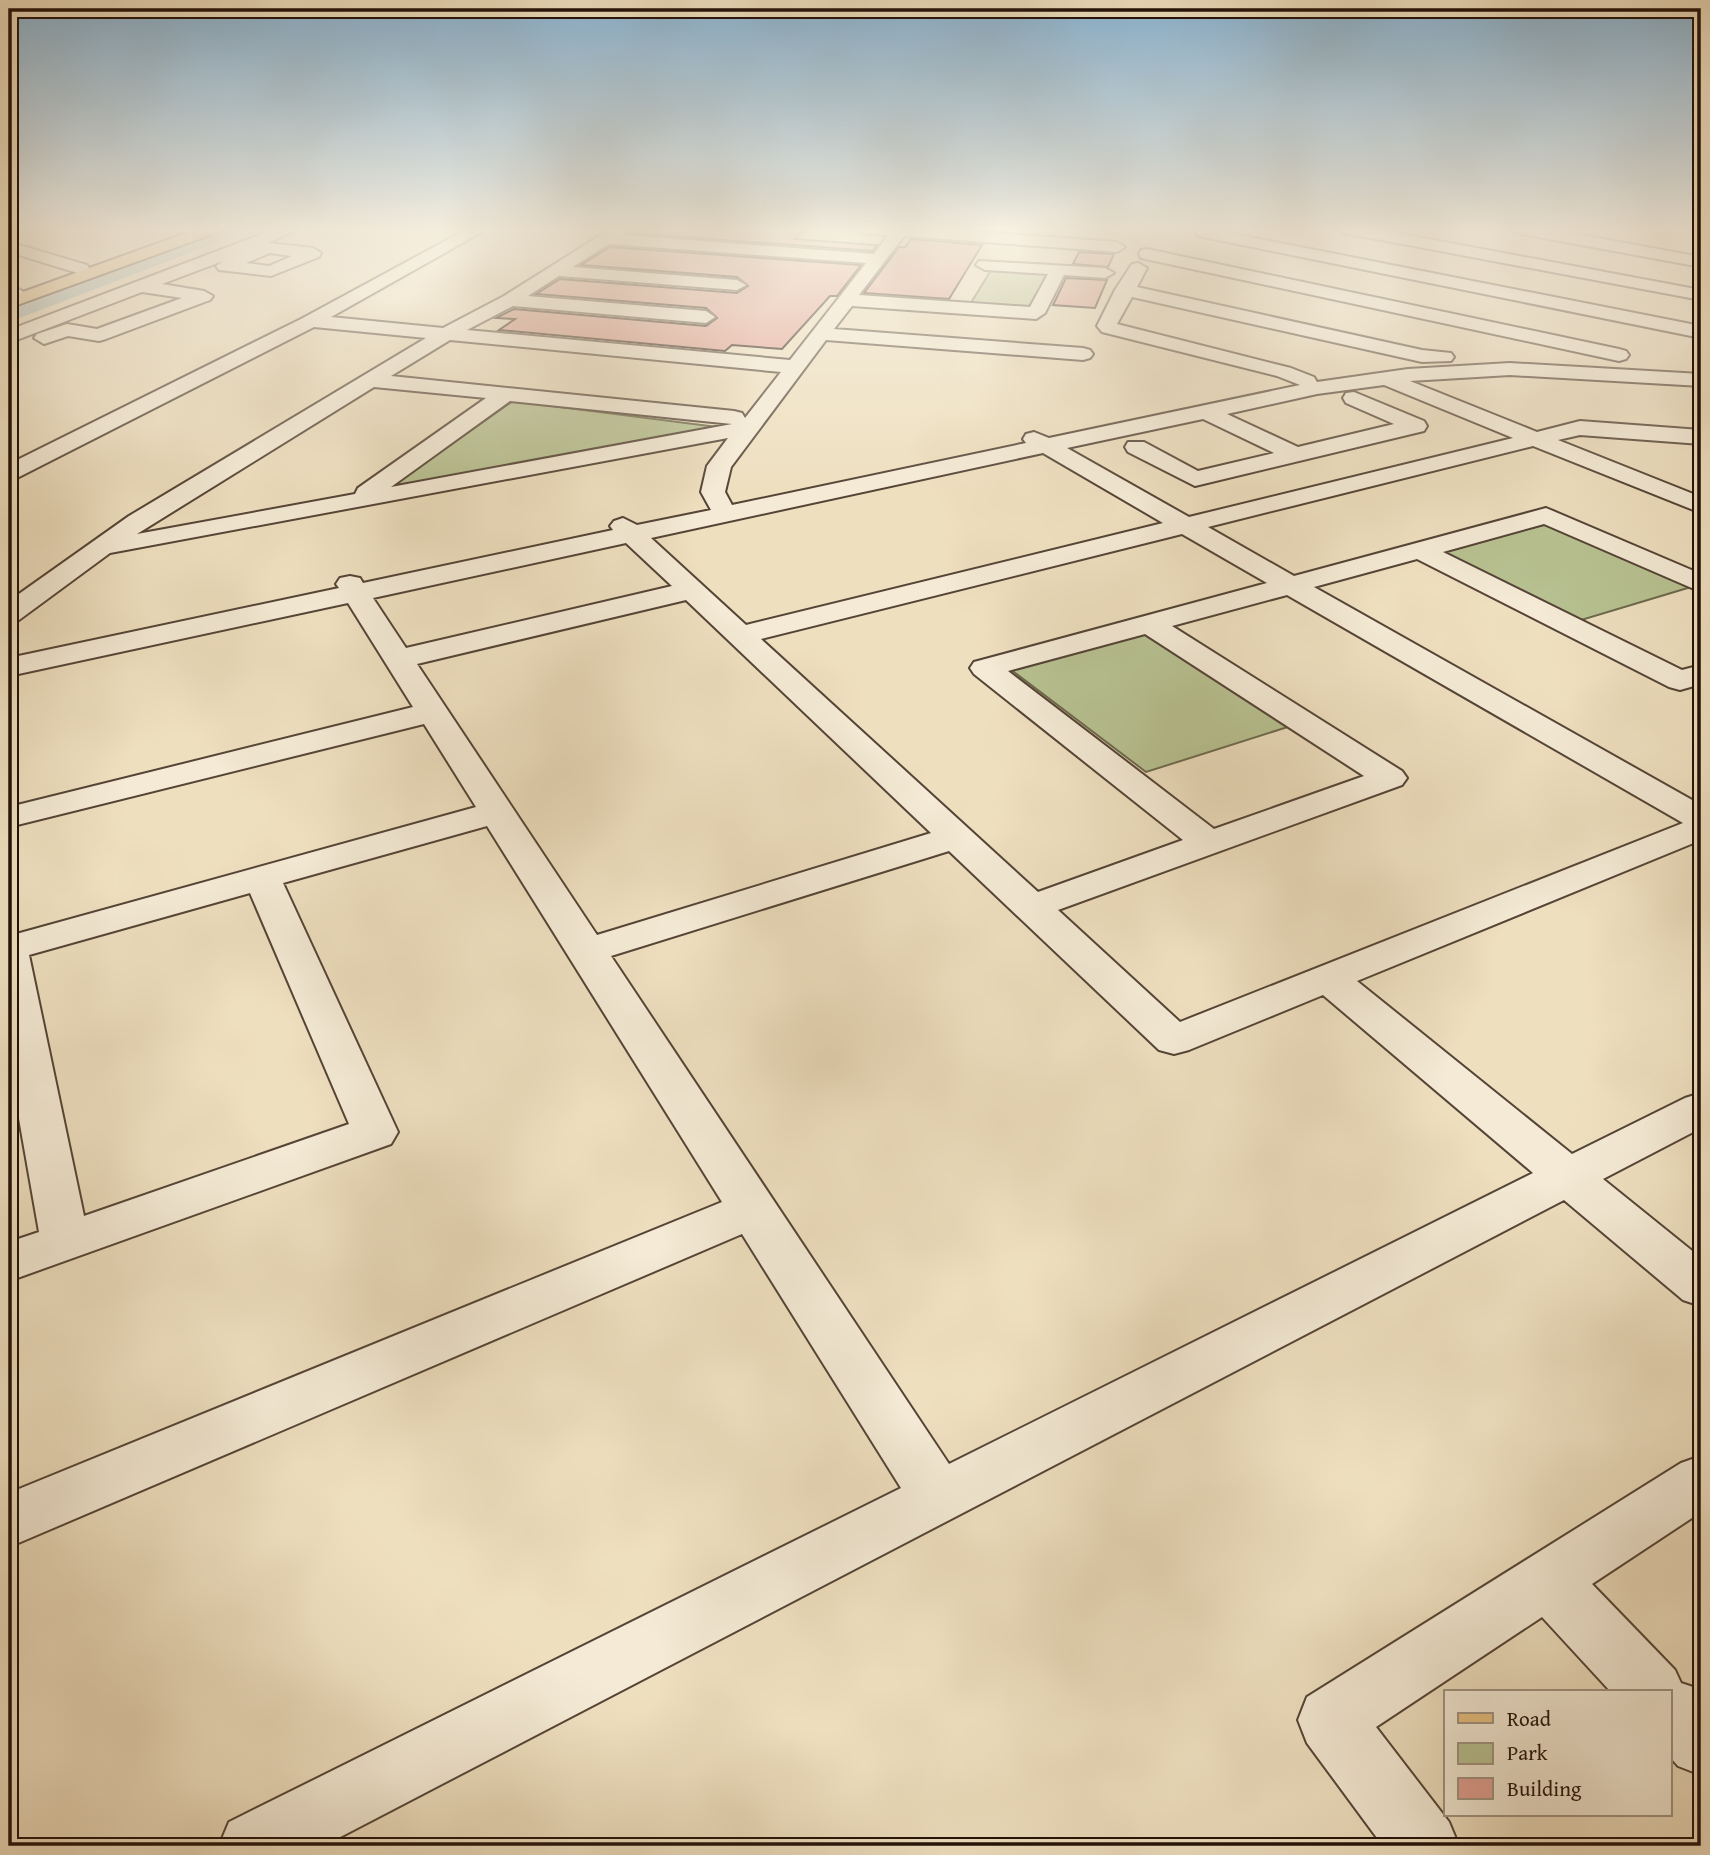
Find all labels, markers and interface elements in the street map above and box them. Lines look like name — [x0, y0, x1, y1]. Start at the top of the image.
legend — [1444, 1690, 1672, 1816]
text: Road — [1507, 1703, 1552, 1734]
text: Park — [1507, 1737, 1548, 1768]
text: Building — [1507, 1773, 1582, 1804]

